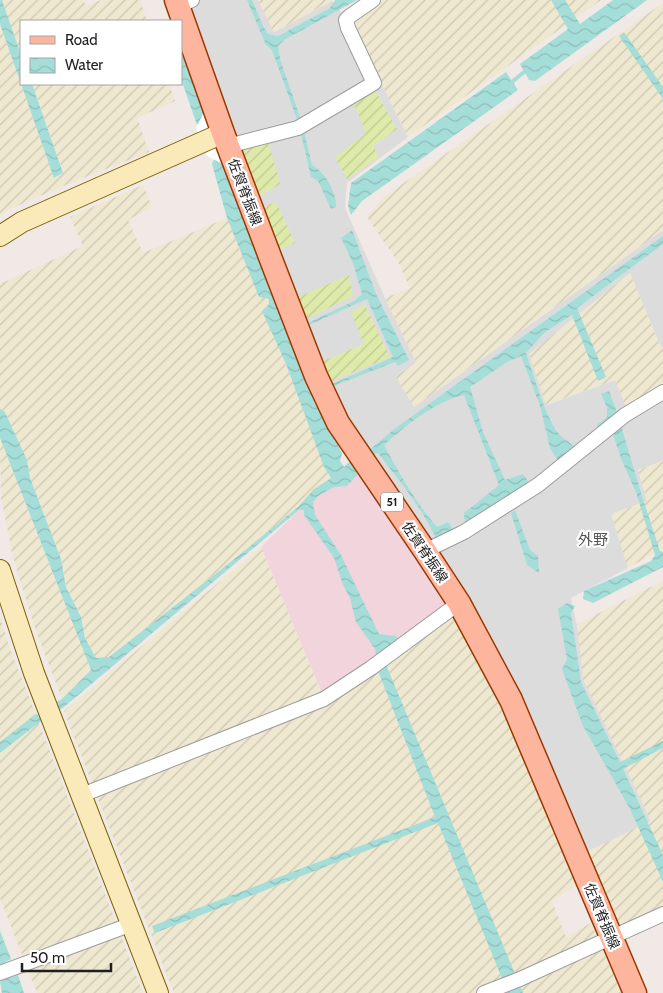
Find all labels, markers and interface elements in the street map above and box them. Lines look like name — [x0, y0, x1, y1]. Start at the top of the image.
legend — [20, 20, 182, 85]
text: Road — [65, 31, 98, 49]
text: Water — [65, 56, 103, 74]
street label: 佐賀脊振線 — [224, 156, 266, 228]
road number: 51 — [381, 492, 403, 512]
street label: 佐賀脊振線 — [398, 518, 452, 586]
district label: 外野 — [578, 531, 608, 549]
street label: 佐賀脊振線 — [580, 880, 624, 952]
scale bar — [22, 940, 111, 972]
text: 50 m — [30, 949, 65, 967]

